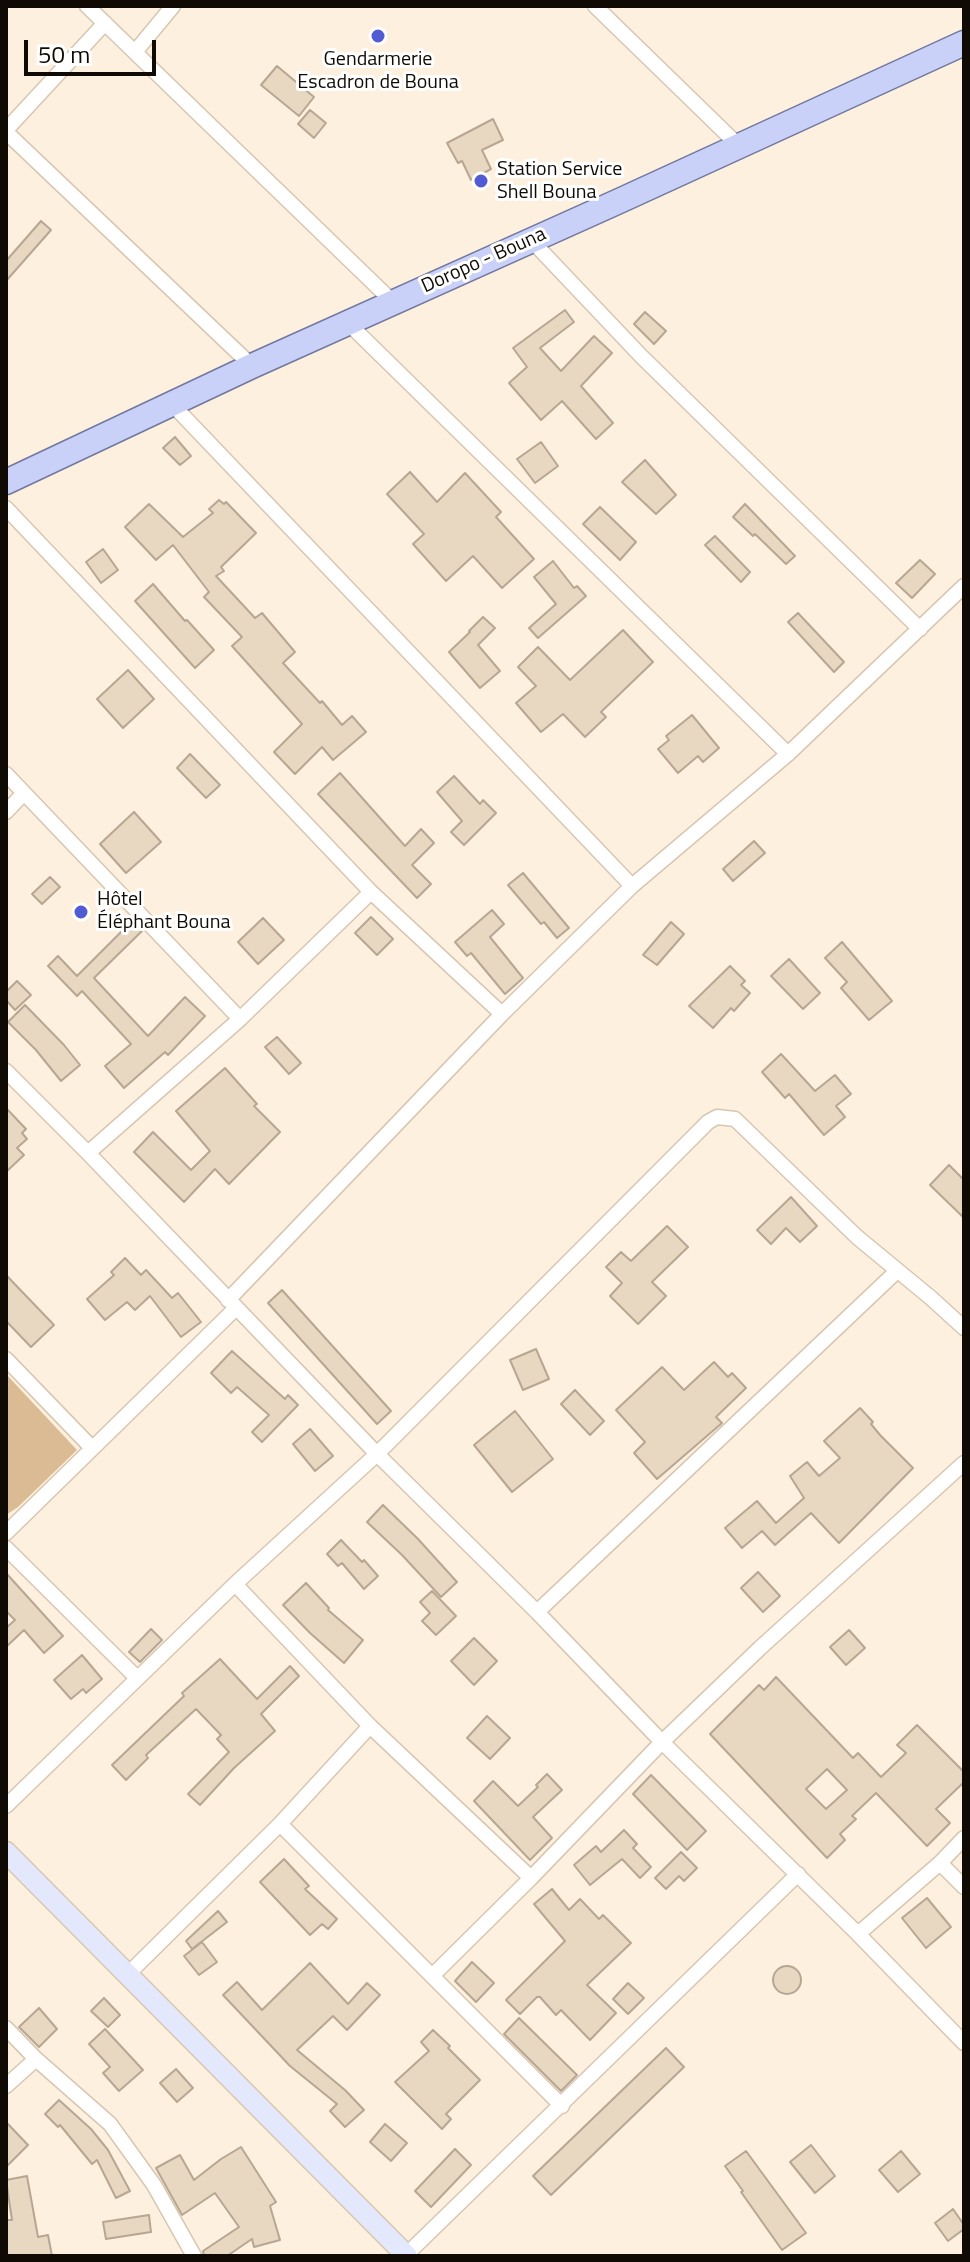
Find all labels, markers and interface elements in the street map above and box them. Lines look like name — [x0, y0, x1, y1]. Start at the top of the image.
scale bar — [28, 24, 160, 74]
marker: Gendarmerie Escadron de Bouna — [369, 27, 387, 45]
text: 50 m — [38, 36, 90, 72]
place label: Gendarmerie Escadron de Bouna — [297, 48, 459, 95]
place label: Station Service Shell Bouna — [497, 158, 622, 205]
marker: Station Service Shell Bouna — [472, 172, 490, 190]
street label: Doropo - Bouna — [418, 223, 550, 299]
place label: Hôtel Éléphant Bouna — [97, 888, 230, 935]
marker: Hôtel Éléphant Bouna — [72, 903, 90, 921]

